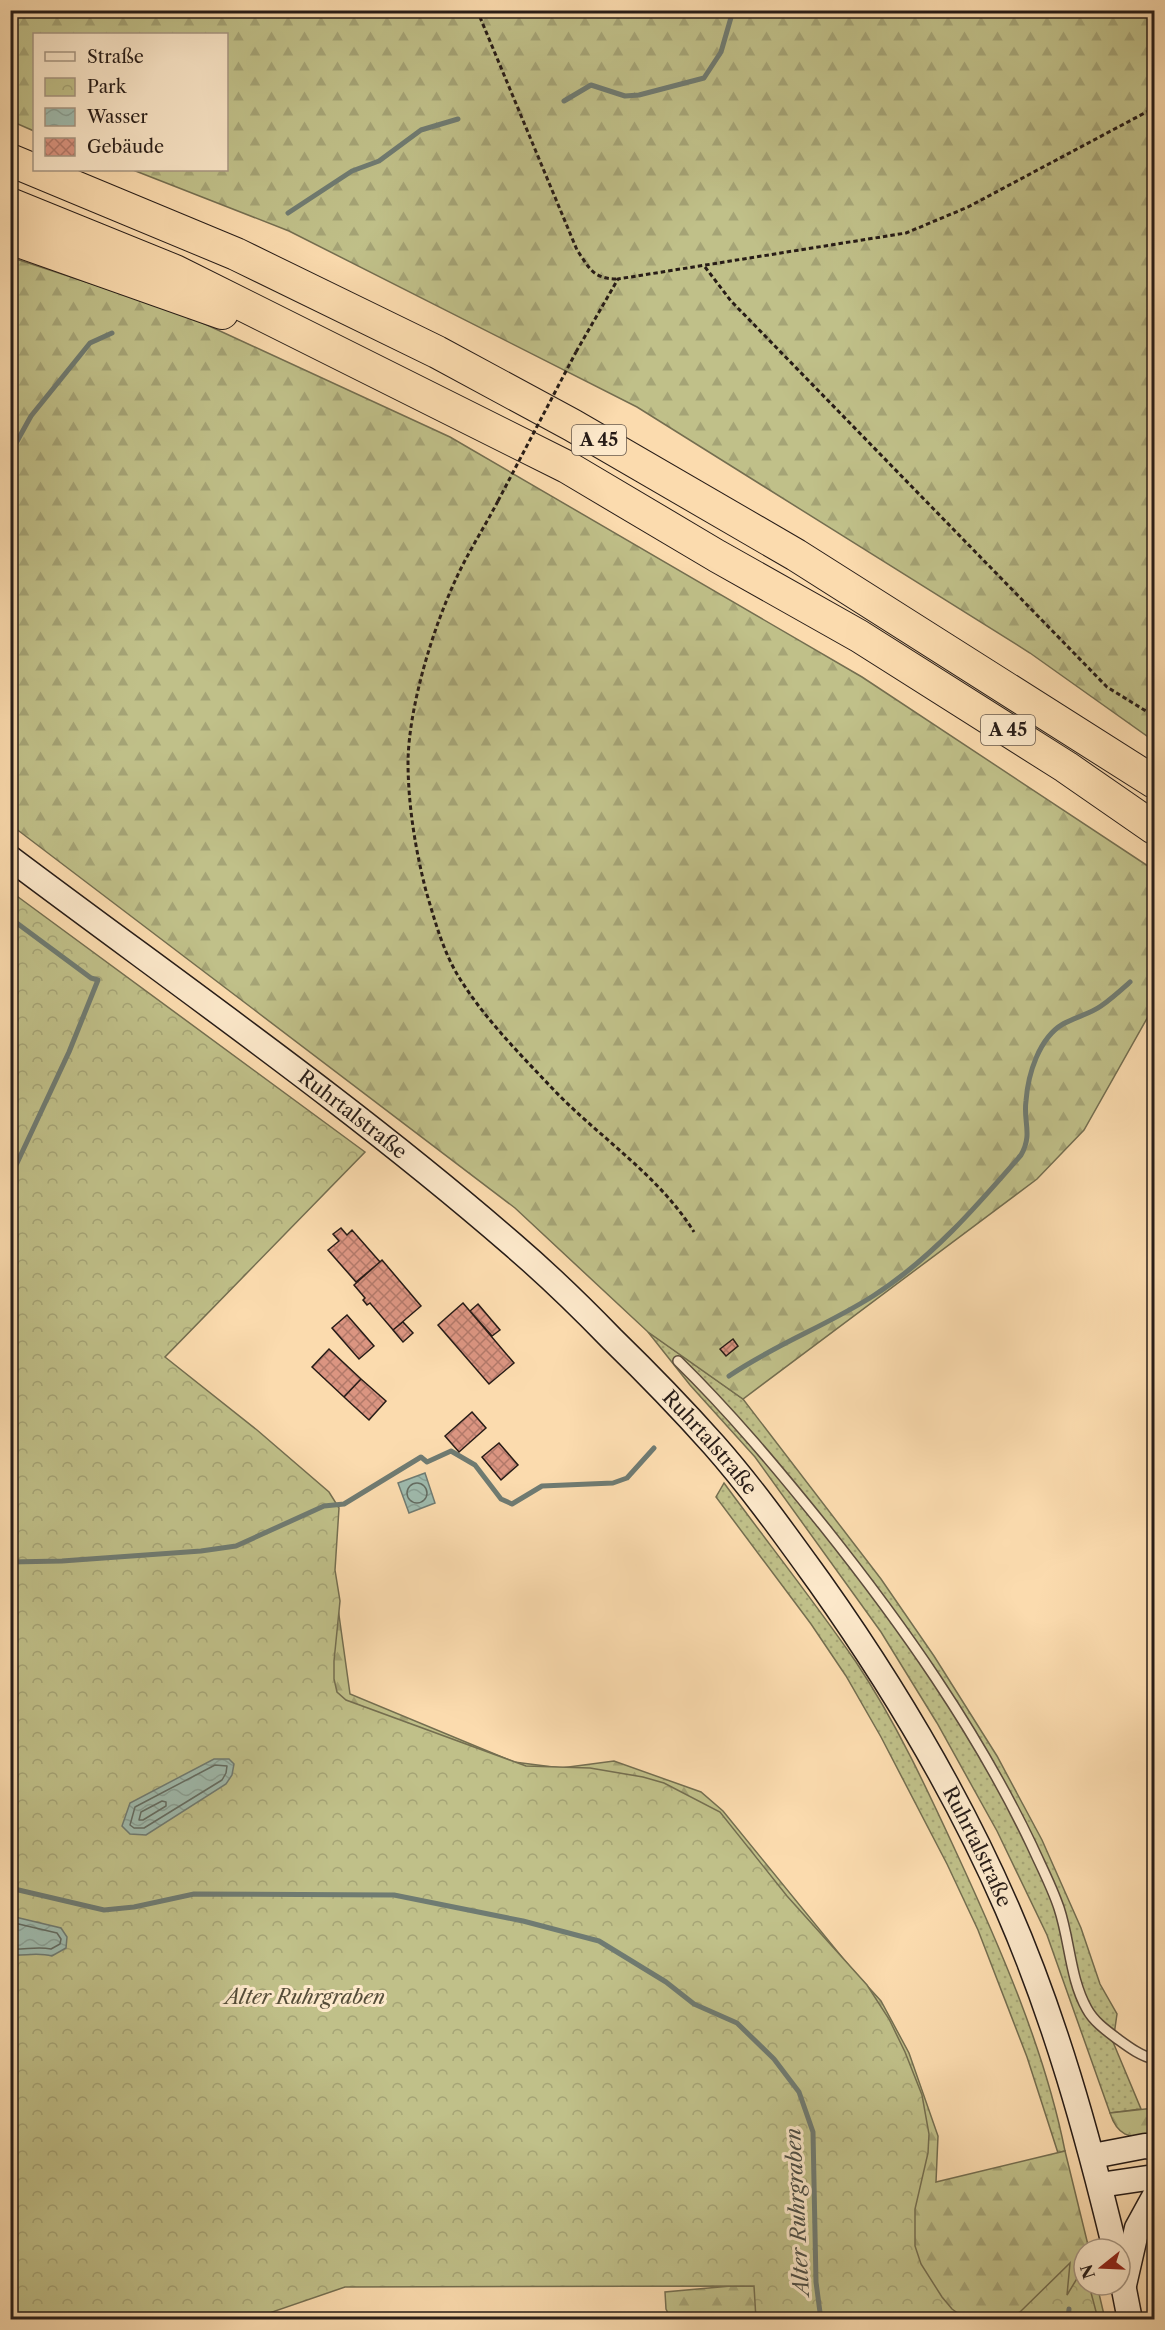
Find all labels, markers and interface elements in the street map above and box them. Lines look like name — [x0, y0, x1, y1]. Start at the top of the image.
legend — [33, 33, 228, 171]
text: Straße — [87, 46, 144, 68]
text: Park — [87, 76, 128, 98]
text: Wasser — [86, 106, 148, 128]
text: Gebäude — [87, 136, 164, 158]
road number: A 45 — [572, 425, 626, 455]
road number: A 45 — [981, 715, 1035, 745]
street label: Ruhrtalstraße — [294, 1065, 412, 1164]
street label: Ruhrtalstraße — [658, 1385, 762, 1499]
street label: Ruhrtalstraße — [938, 1782, 1017, 1910]
park label: Alter Ruhrgraben — [222, 1985, 385, 2009]
water label: Alter Ruhrgraben — [780, 2127, 814, 2300]
north arrow — [1072, 2237, 1132, 2297]
text: N — [1076, 2262, 1099, 2281]

